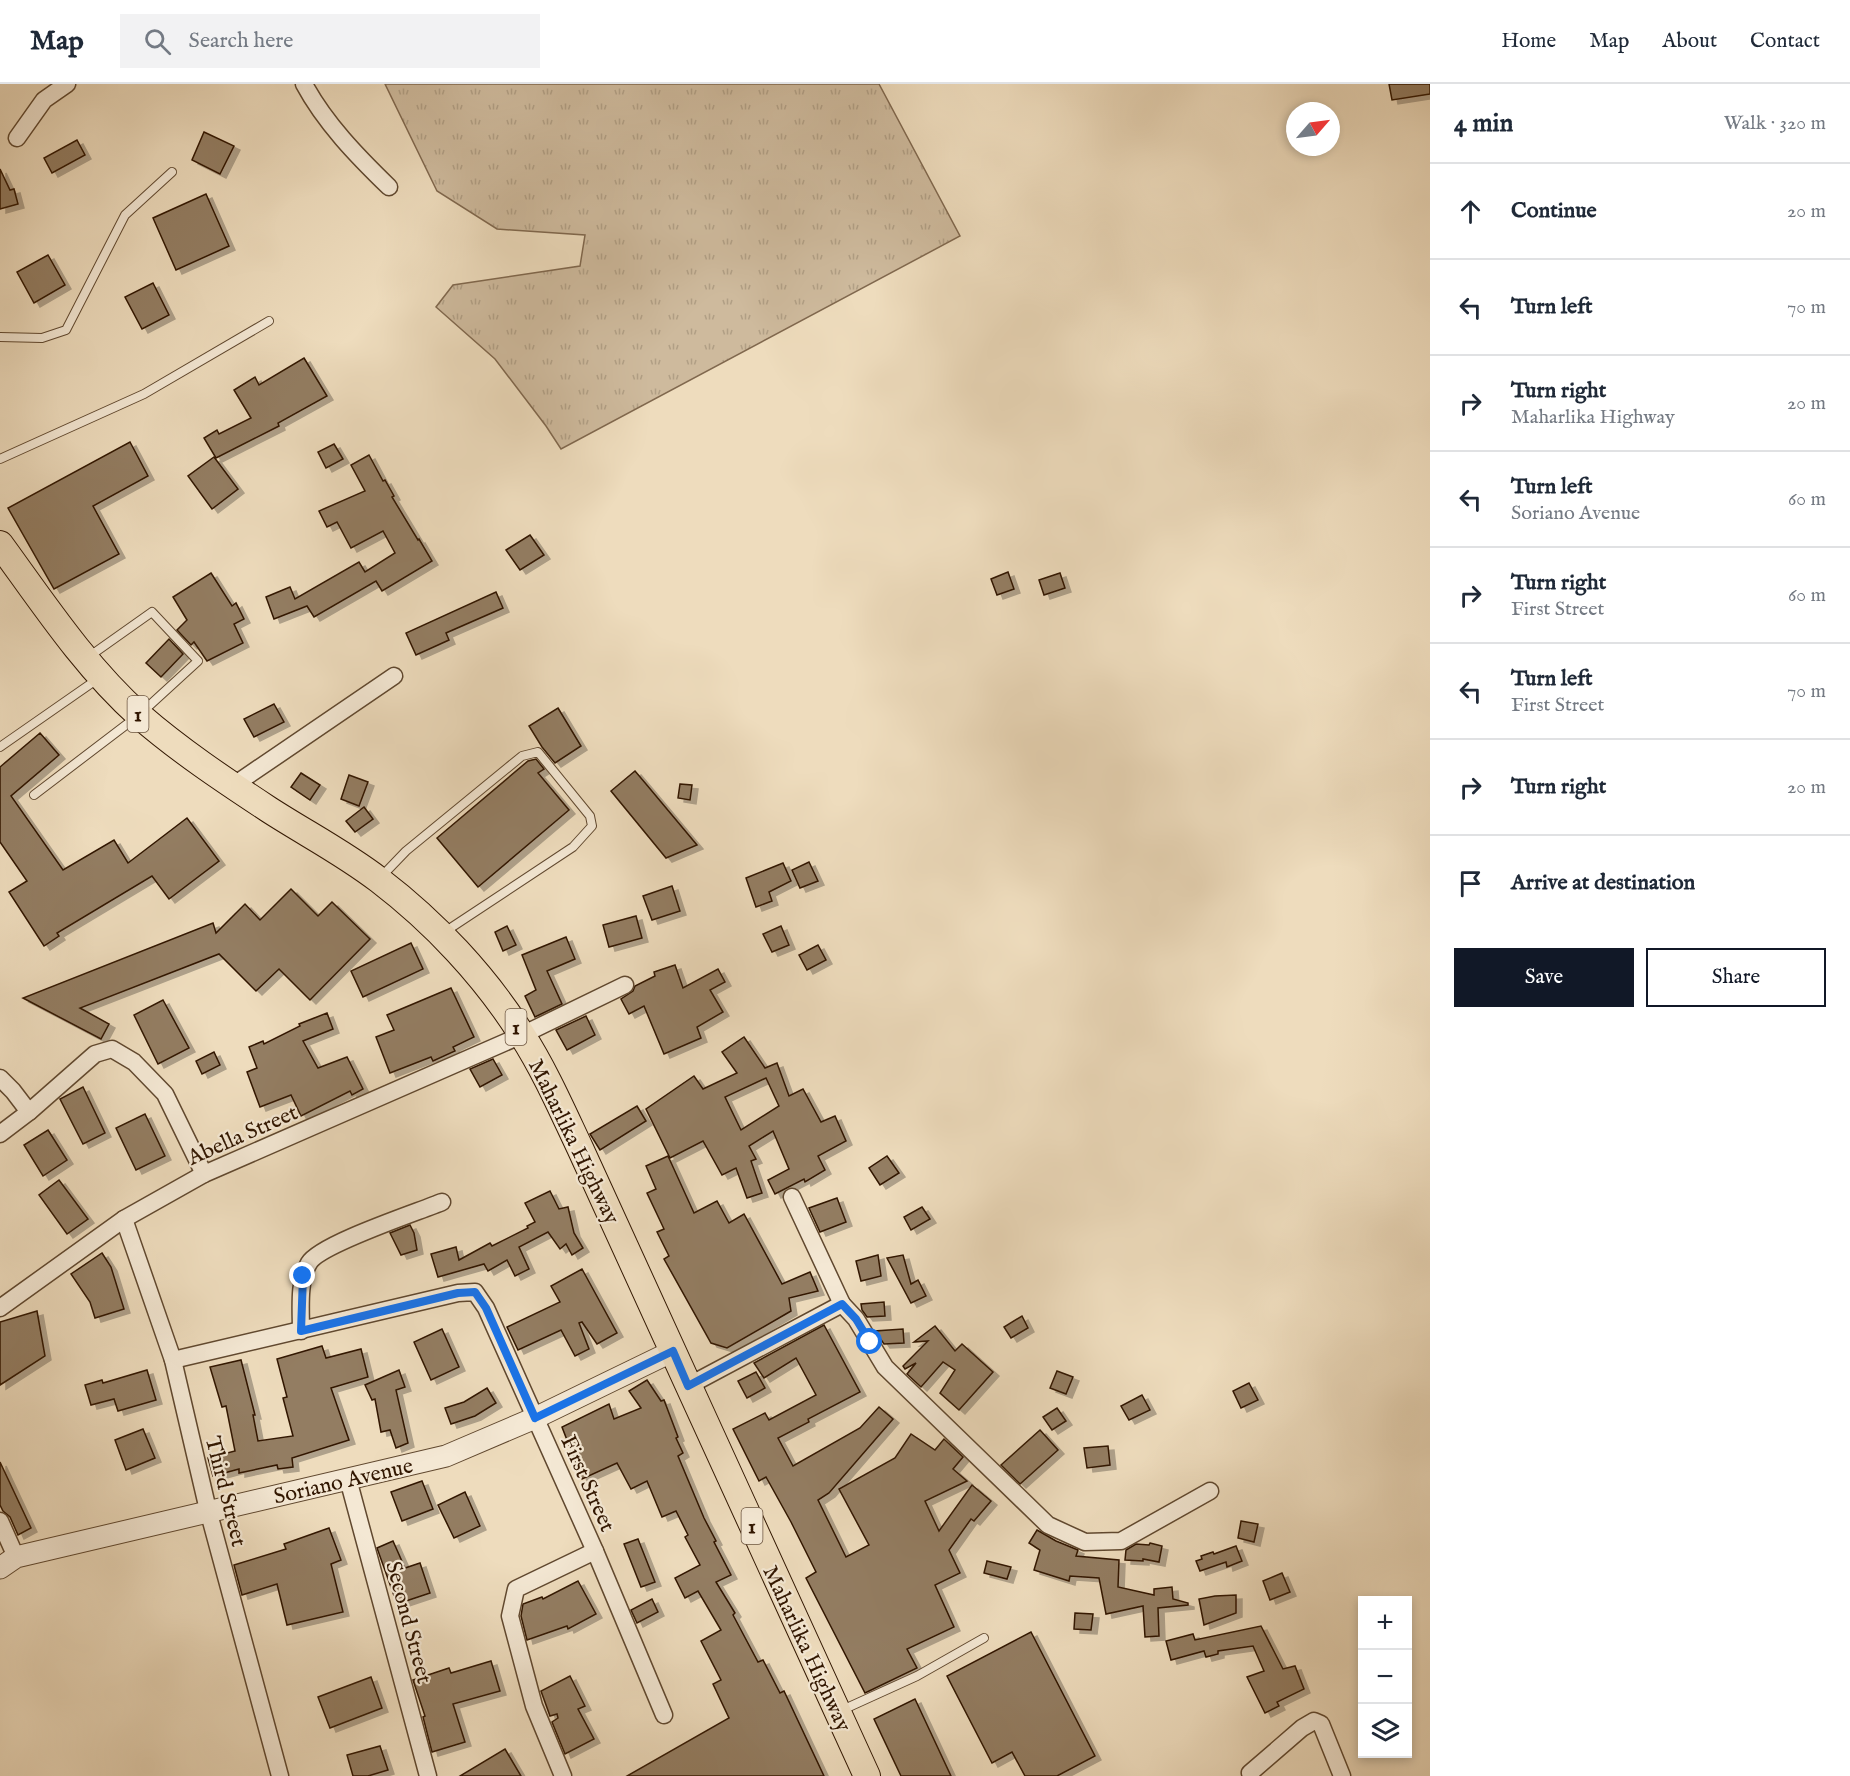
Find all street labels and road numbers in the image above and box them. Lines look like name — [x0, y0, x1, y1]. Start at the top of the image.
road number: 1 — [128, 696, 148, 732]
road number: 1 — [506, 1009, 526, 1045]
street label: Maharlika Highway — [521, 1055, 625, 1229]
street label: Abella Street — [182, 1099, 303, 1173]
street label: First Street — [553, 1431, 621, 1537]
street label: Third Street — [198, 1433, 252, 1550]
street label: Soriano Avenue — [271, 1452, 416, 1512]
road number: 1 — [742, 1508, 762, 1544]
street label: Second Street — [378, 1558, 438, 1687]
street label: Maharlika Highway — [755, 1561, 857, 1737]

